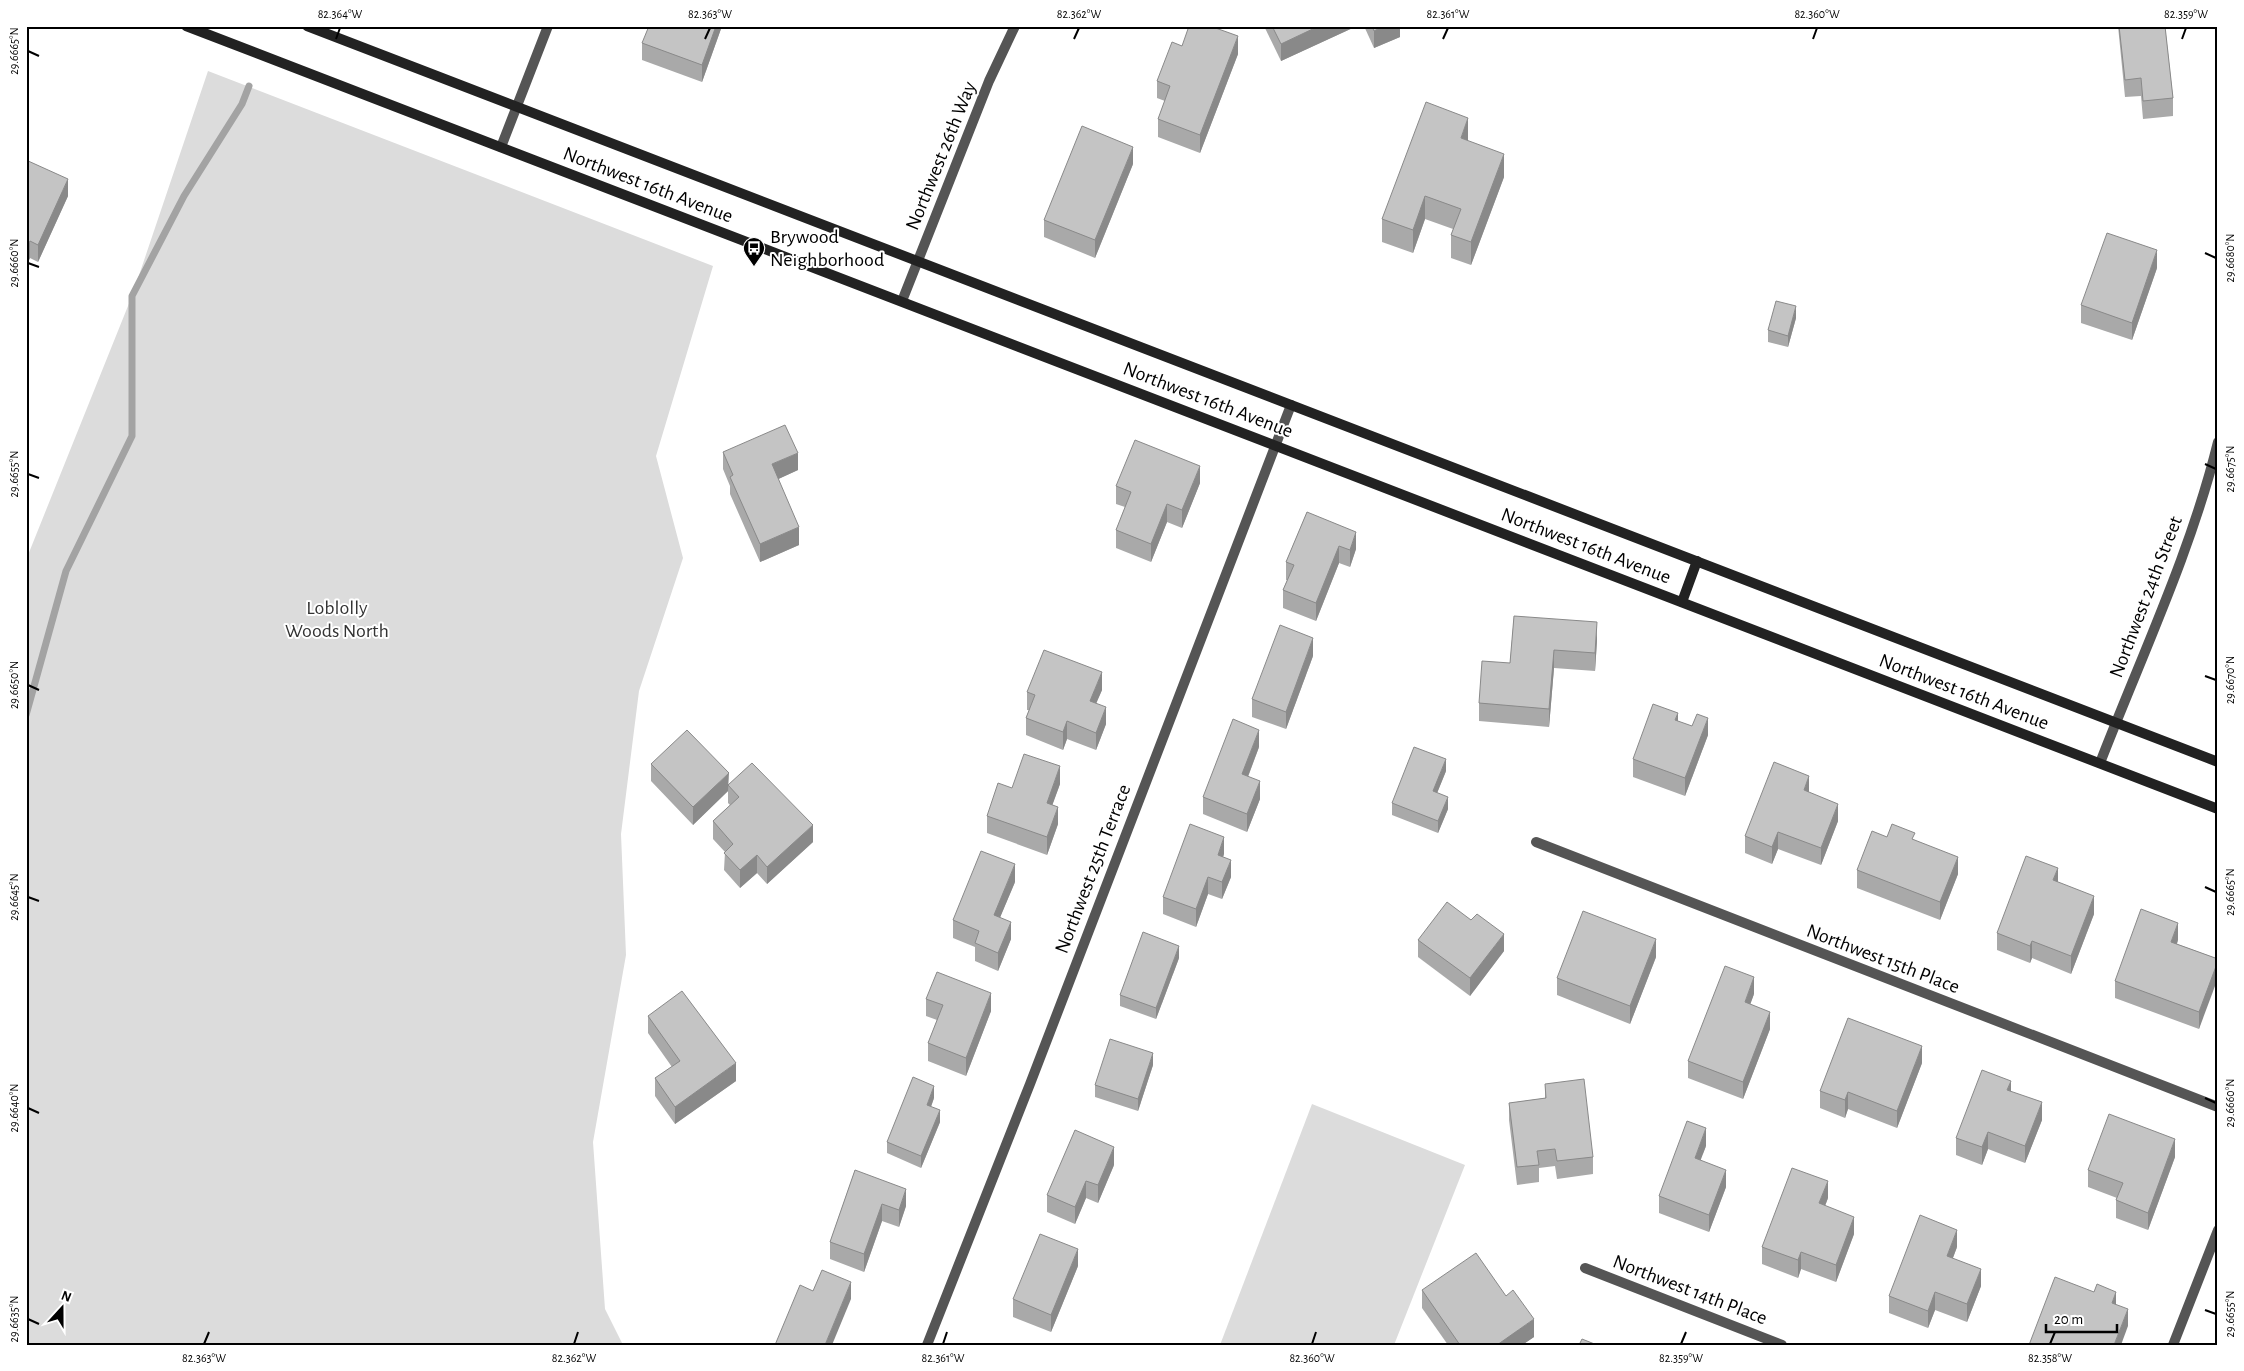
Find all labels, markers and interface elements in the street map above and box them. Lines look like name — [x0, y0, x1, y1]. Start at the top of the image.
text: 82.364°W — [318, 8, 363, 20]
text: 82.363°W — [688, 8, 732, 20]
text: 82.362°W — [1057, 8, 1101, 20]
text: 82.361°W — [1426, 8, 1470, 20]
text: 82.360°W — [1794, 8, 1840, 20]
text: 82.359°W — [2164, 8, 2208, 20]
text: 29.6665°N — [8, 27, 20, 75]
street label: Northwest 26th Way — [902, 79, 980, 233]
street label: Northwest 16th Avenue — [560, 143, 736, 227]
place label: Brywood Neighborhood — [770, 227, 884, 270]
text: 29.6680°N — [2224, 234, 2236, 282]
bus stop icon: Brywood Neighborhood — [742, 236, 766, 267]
text: 29.6660°N — [8, 239, 20, 287]
street label: Northwest 16th Avenue — [1120, 358, 1296, 442]
text: 29.6675°N — [2224, 446, 2236, 492]
text: 29.6655°N — [8, 451, 20, 497]
street label: Northwest 16th Avenue — [1498, 504, 1674, 588]
street label: Northwest 24th Street — [2106, 513, 2186, 680]
park label: Loblolly Woods North — [285, 598, 389, 641]
street label: Northwest 16th Avenue — [1876, 650, 2052, 734]
text: 29.6670°N — [2224, 656, 2236, 704]
text: 29.6650°N — [8, 661, 20, 709]
street label: Northwest 25th Terrace — [1052, 782, 1134, 956]
text: 29.6665°N — [2224, 868, 2236, 916]
text: 29.6645°N — [8, 873, 20, 921]
street label: Northwest 15th Place — [1804, 921, 1962, 997]
text: 29.6660°N — [2224, 1079, 2236, 1127]
text: 29.6640°N — [8, 1084, 20, 1132]
street label: Northwest 14th Place — [1610, 1251, 1770, 1329]
north arrow — [38, 1284, 88, 1334]
text: N — [59, 1289, 73, 1305]
text: 29.6655°N — [2224, 1291, 2236, 1337]
text: 29.6635°N — [8, 1296, 20, 1342]
scale bar — [2046, 1301, 2118, 1333]
text: 20 m — [2054, 1312, 2083, 1327]
text: 82.363°W — [182, 1352, 226, 1364]
text: 82.362°W — [552, 1352, 596, 1364]
text: 82.361°W — [921, 1352, 965, 1364]
text: 82.360°W — [1289, 1352, 1335, 1364]
text: 82.359°W — [1659, 1352, 1703, 1364]
text: 82.358°W — [2028, 1352, 2072, 1364]

